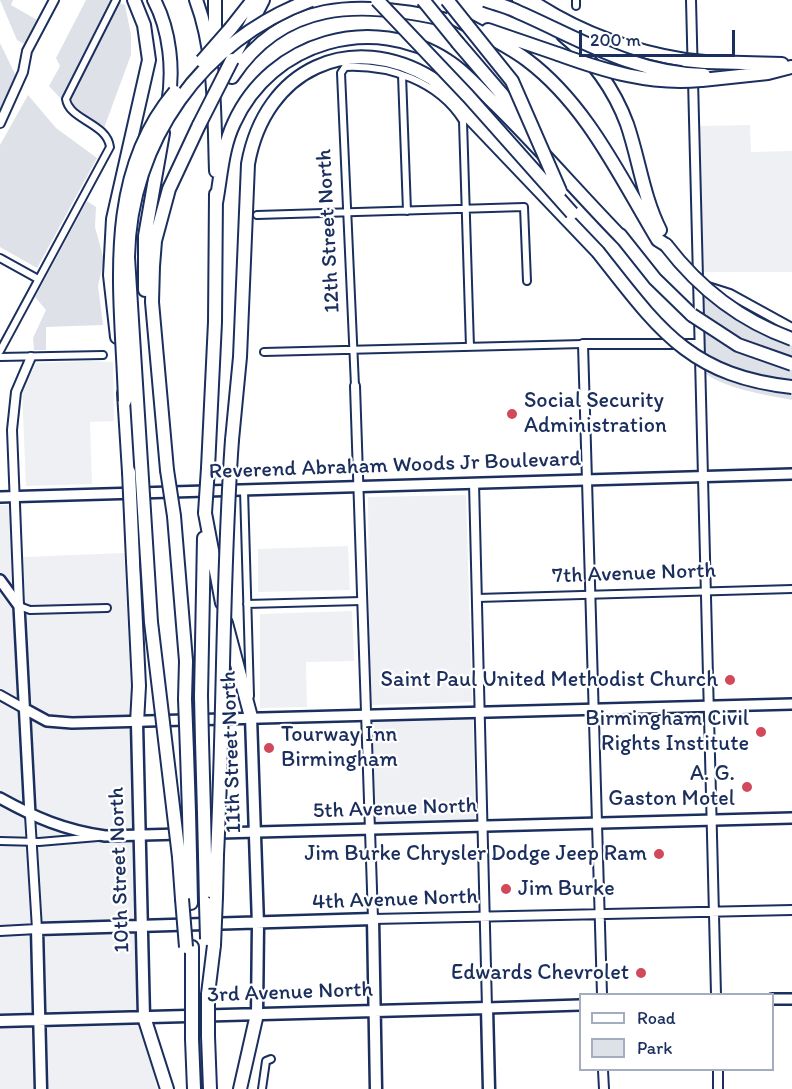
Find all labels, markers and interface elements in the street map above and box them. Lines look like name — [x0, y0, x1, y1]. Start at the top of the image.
scale bar — [582, 18, 738, 56]
text: 200 m — [590, 29, 641, 51]
street label: 12th Street North — [312, 148, 346, 314]
place label: Social Security Administration — [524, 388, 667, 440]
marker: Social Security Administration — [505, 407, 519, 421]
street label: Reverend Abraham Woods Jr Boulevard — [208, 446, 582, 486]
street label: 7th Avenue North — [552, 558, 716, 590]
place label: Saint Paul United Methodist Church — [381, 667, 718, 693]
street label: 11th Street North — [216, 670, 248, 834]
marker: Saint Paul United Methodist Church — [723, 673, 737, 687]
place label: Birmingham Civil Rights Institute — [585, 706, 749, 758]
place label: Tourway Inn Birmingham — [281, 722, 398, 774]
marker: Birmingham Civil Rights Institute — [754, 725, 768, 739]
marker: Tourway Inn Birmingham — [262, 741, 276, 755]
place label: A. G. Gaston Motel — [608, 761, 735, 812]
marker: A. G. Gaston Motel — [740, 780, 754, 794]
street label: 10th Street North — [104, 787, 136, 953]
street label: 5th Avenue North — [312, 793, 478, 825]
place label: Jim Burke Chrysler Dodge Jeep Ram — [304, 841, 647, 867]
marker: Jim Burke Chrysler Dodge Jeep Ram — [652, 847, 666, 861]
place label: Jim Burke — [518, 876, 615, 902]
marker: Jim Burke — [499, 882, 513, 896]
street label: 4th Avenue North — [311, 884, 479, 916]
place label: Edwards Chevrolet — [451, 960, 629, 986]
marker: Edwards Chevrolet — [634, 966, 648, 980]
street label: 3rd Avenue North — [207, 977, 373, 1009]
legend — [579, 993, 774, 1071]
text: Road — [637, 1007, 676, 1029]
text: Park — [637, 1037, 672, 1059]

